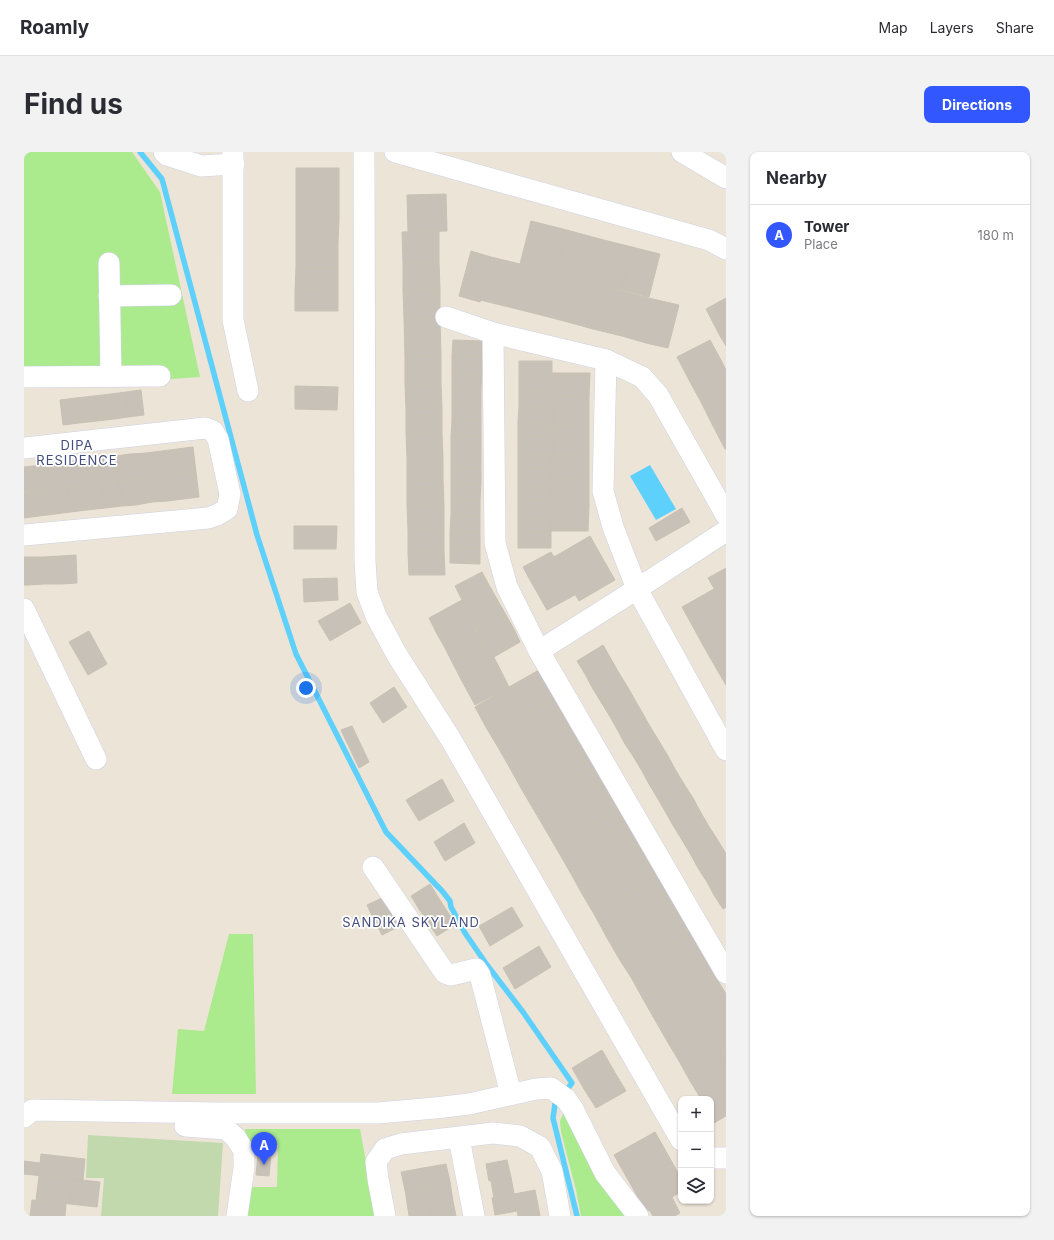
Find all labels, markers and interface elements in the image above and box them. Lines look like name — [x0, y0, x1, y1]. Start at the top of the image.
text: Roamly — [20, 16, 89, 39]
text: Map — [879, 19, 908, 36]
text: Layers — [930, 19, 974, 36]
text: Share — [996, 19, 1034, 36]
button: Directions — [924, 86, 1030, 123]
text: Find us — [24, 87, 123, 121]
text: Nearby — [766, 168, 827, 188]
text: Tower — [804, 217, 849, 236]
text: A — [774, 227, 784, 243]
text: 180 m — [977, 227, 1014, 243]
text: Place — [804, 236, 838, 252]
district label: DIPA RESIDENCE — [36, 437, 118, 468]
your location — [296, 678, 316, 698]
district label: SANDIKA SKYLAND — [342, 914, 480, 930]
map controls — [678, 1096, 714, 1204]
button: + — [678, 1096, 714, 1132]
pin: A — [251, 1132, 277, 1165]
button: − — [678, 1132, 714, 1168]
button: layers — [678, 1168, 714, 1204]

